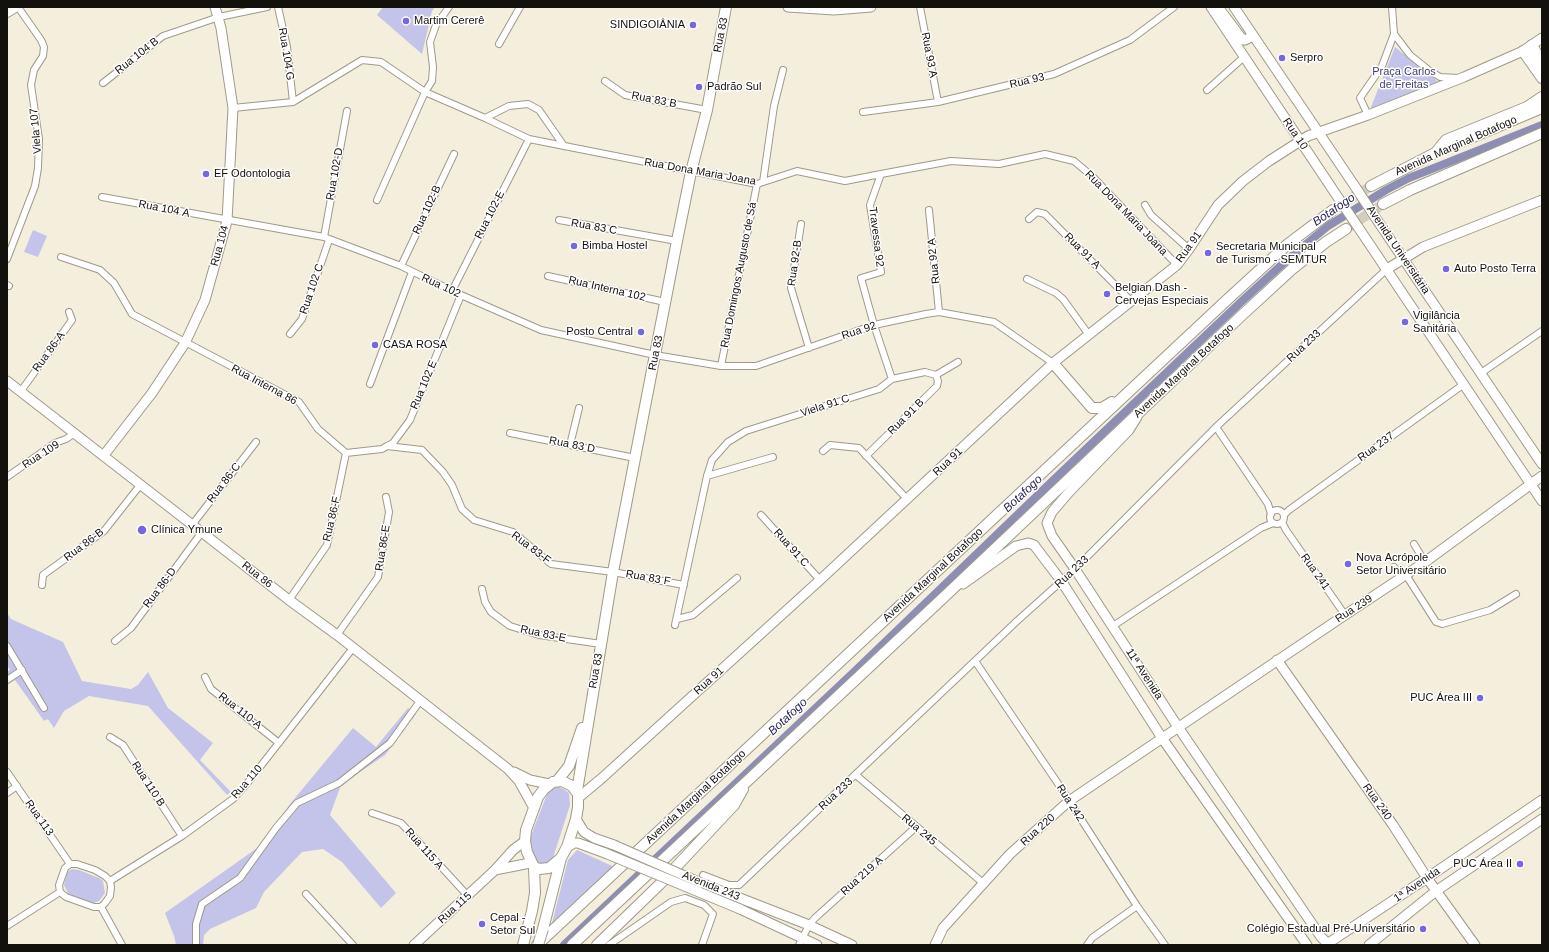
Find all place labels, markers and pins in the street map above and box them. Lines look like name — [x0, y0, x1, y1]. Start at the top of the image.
place label: Martim Cererê — [414, 14, 484, 28]
marker: Martim Cererê — [401, 16, 411, 26]
place label: SINDIGOIÂNIA — [610, 18, 685, 32]
marker: SINDIGOIÂNIA — [688, 20, 698, 30]
place label: Serpro — [1290, 51, 1323, 65]
marker: Serpro — [1277, 53, 1287, 63]
place label: Padrão Sul — [707, 80, 761, 94]
marker: Padrão Sul — [694, 82, 704, 92]
place label: EF Odontologia — [214, 167, 290, 181]
marker: EF Odontologia — [201, 169, 211, 179]
place label: Bimba Hostel — [582, 239, 647, 253]
place label: Secretaria Municipal de Turismo - SEMTUR — [1216, 240, 1327, 266]
marker: Bimba Hostel — [569, 241, 579, 251]
marker: Secretaria Municipal de Turismo - SEMTUR — [1203, 248, 1213, 258]
place label: Auto Posto Terra — [1454, 262, 1536, 276]
marker: Auto Posto Terra — [1441, 264, 1451, 274]
place label: Belgian Dash - Cervejas Especiais — [1115, 281, 1209, 307]
marker: Belgian Dash - Cervejas Especiais — [1102, 289, 1112, 299]
place label: Vigilância Sanitária — [1413, 309, 1460, 335]
marker: Vigilância Sanitária — [1400, 317, 1410, 327]
place label: Posto Central — [566, 325, 633, 339]
marker: Posto Central — [636, 327, 646, 337]
place label: CASA ROSA — [383, 338, 447, 352]
marker: CASA ROSA — [370, 340, 380, 350]
place label: Clínica Ymune — [151, 523, 223, 537]
marker: Clínica Ymune — [136, 524, 148, 536]
place label: Nova Acrópole Setor Universitário — [1356, 551, 1446, 577]
marker: Nova Acrópole Setor Universitário — [1343, 559, 1353, 569]
place label: PUC Área III — [1410, 691, 1472, 705]
marker: PUC Área III — [1475, 693, 1485, 703]
place label: PUC Área II — [1453, 857, 1512, 871]
marker: PUC Área II — [1515, 859, 1525, 869]
place label: Cepal - Setor Sul — [490, 911, 535, 937]
marker: Cepal - Setor Sul — [477, 919, 487, 929]
place label: Colégio Estadual Pré-Universitário — [1247, 922, 1415, 936]
marker: Colégio Estadual Pré-Universitário — [1418, 924, 1428, 934]

